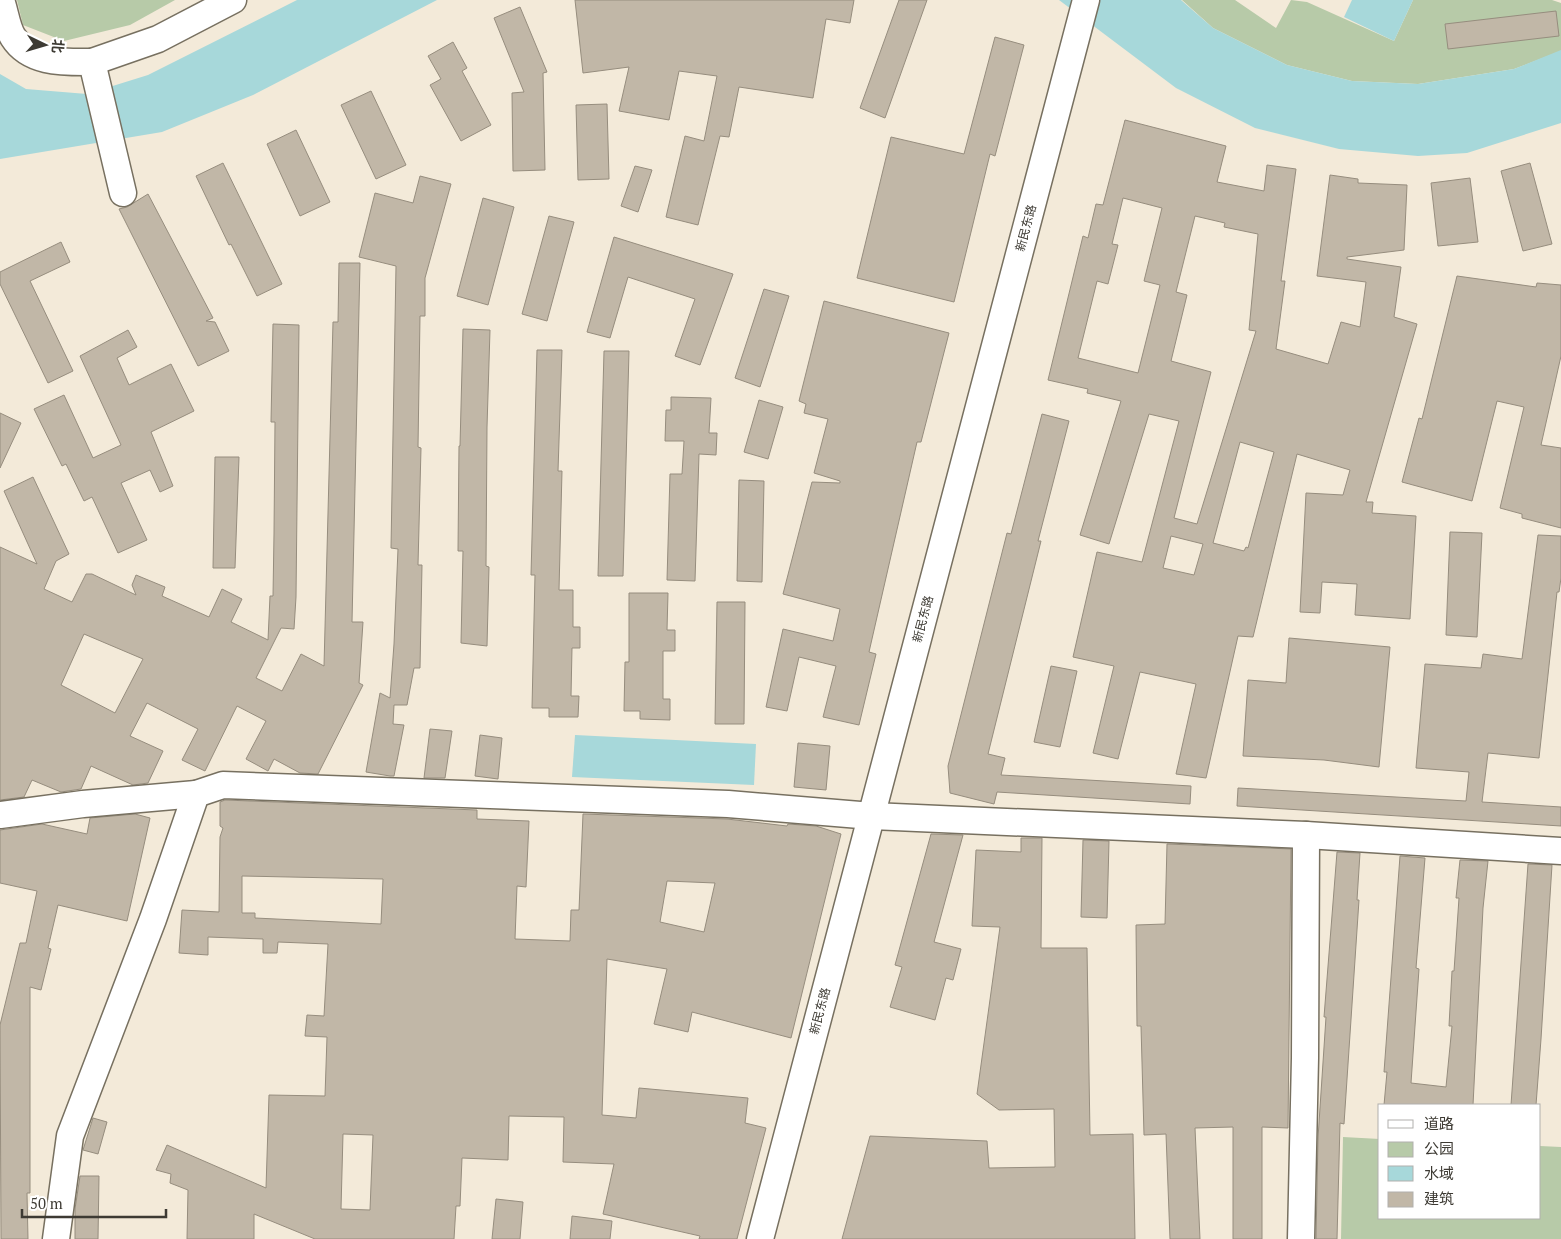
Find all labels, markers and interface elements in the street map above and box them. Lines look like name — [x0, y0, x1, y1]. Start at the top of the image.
north arrow — [20, 20, 70, 70]
text: 北 — [48, 38, 69, 54]
street label: 新民东路 — [1012, 203, 1039, 253]
street label: 新民东路 — [909, 594, 936, 644]
street label: 新民东路 — [806, 986, 833, 1036]
legend — [1378, 1104, 1541, 1219]
text: 道路 — [1424, 1113, 1454, 1133]
text: 公园 — [1424, 1138, 1454, 1158]
text: 水域 — [1424, 1163, 1454, 1183]
scale bar — [22, 1186, 166, 1218]
text: 建筑 — [1424, 1188, 1454, 1208]
text: 50 m — [30, 1193, 63, 1213]

